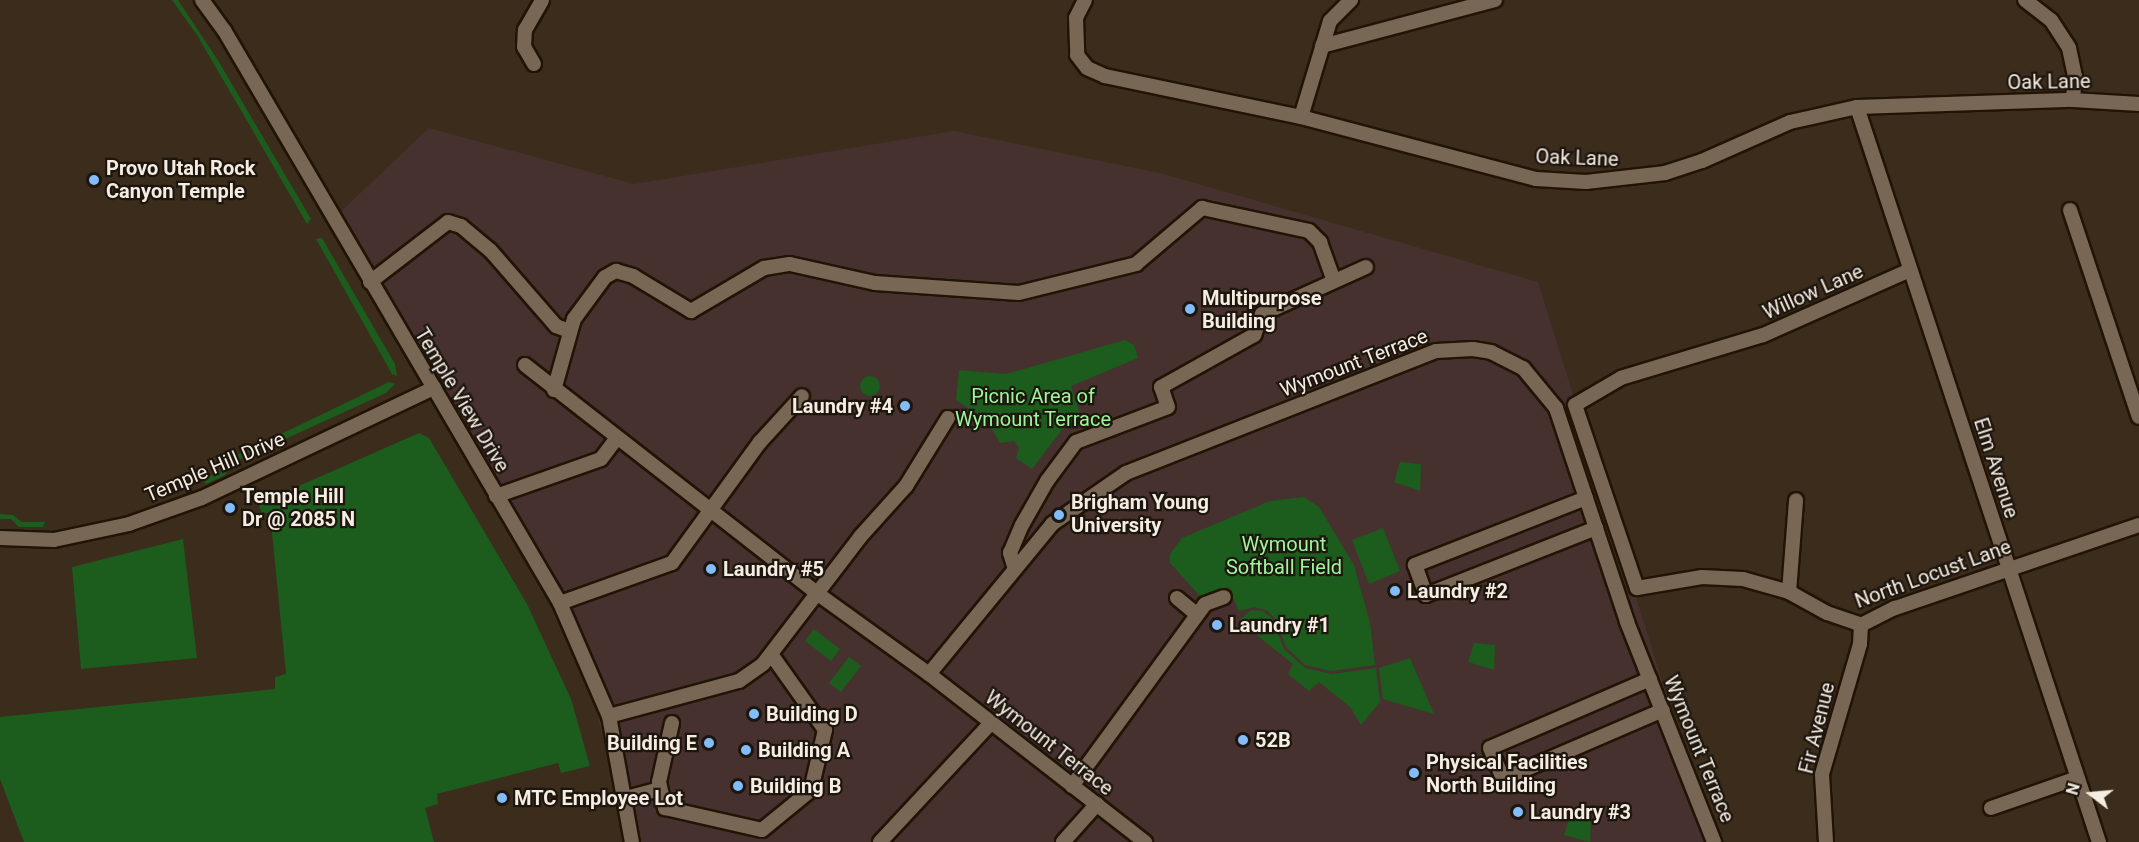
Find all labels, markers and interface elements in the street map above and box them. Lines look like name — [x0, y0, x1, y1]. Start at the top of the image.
street label: Oak Lane — [2007, 69, 2091, 95]
street label: Oak Lane — [1535, 145, 1619, 171]
place label: Provo Utah Rock Canyon Temple — [106, 156, 255, 203]
marker: Provo Utah Rock Canyon Temple — [87, 173, 101, 187]
street label: Willow Lane — [1759, 259, 1867, 325]
place label: Multipurpose Building — [1202, 286, 1321, 333]
marker: Multipurpose Building — [1183, 302, 1197, 316]
street label: Temple View Drive — [410, 324, 514, 476]
street label: Wymount Terrace — [1277, 324, 1431, 402]
park label: Picnic Area of Wymount Terrace — [955, 384, 1111, 431]
place label: Laundry #4 — [792, 394, 893, 418]
marker: Laundry #4 — [898, 399, 912, 413]
street label: Elm Avenue — [1968, 415, 2024, 521]
street label: Temple Hill Drive — [141, 427, 289, 507]
place label: Temple Hill Dr @ 2085 N — [242, 484, 355, 531]
place label: Brigham Young University — [1071, 491, 1209, 538]
marker: Temple Hill Dr @ 2085 N — [223, 501, 237, 515]
marker: Brigham Young University — [1052, 508, 1066, 522]
park label: Wymount Softball Field — [1226, 533, 1342, 580]
street label: North Locust Lane — [1852, 535, 2014, 613]
place label: Laundry #5 — [723, 557, 824, 581]
marker: Laundry #5 — [704, 562, 718, 576]
place label: Laundry #2 — [1407, 579, 1508, 603]
marker: Laundry #2 — [1388, 584, 1402, 598]
place label: Laundry #1 — [1229, 613, 1330, 637]
marker: Laundry #1 — [1210, 618, 1224, 632]
street label: Wymount Terrace — [1659, 672, 1739, 826]
street label: Fir Avenue — [1794, 680, 1840, 776]
street label: Wymount Terrace — [980, 685, 1118, 801]
place label: Building D — [766, 702, 858, 726]
marker: Building D — [747, 707, 761, 721]
place label: 52B — [1255, 728, 1291, 752]
place label: Building E — [607, 731, 697, 755]
marker: 52B — [1236, 733, 1250, 747]
marker: Building E — [702, 736, 716, 750]
place label: Building A — [758, 738, 850, 762]
marker: Building A — [739, 743, 753, 757]
place label: Physical Facilities North Building — [1426, 750, 1588, 797]
north arrow — [2061, 764, 2121, 824]
marker: Physical Facilities North Building — [1407, 766, 1421, 780]
place label: Building B — [750, 774, 841, 798]
marker: Building B — [731, 779, 745, 793]
text: N — [2063, 781, 2084, 797]
place label: MTC Employee Lot — [514, 786, 683, 810]
marker: MTC Employee Lot — [495, 791, 509, 805]
place label: Laundry #3 — [1530, 800, 1631, 824]
marker: Laundry #3 — [1511, 805, 1525, 819]

